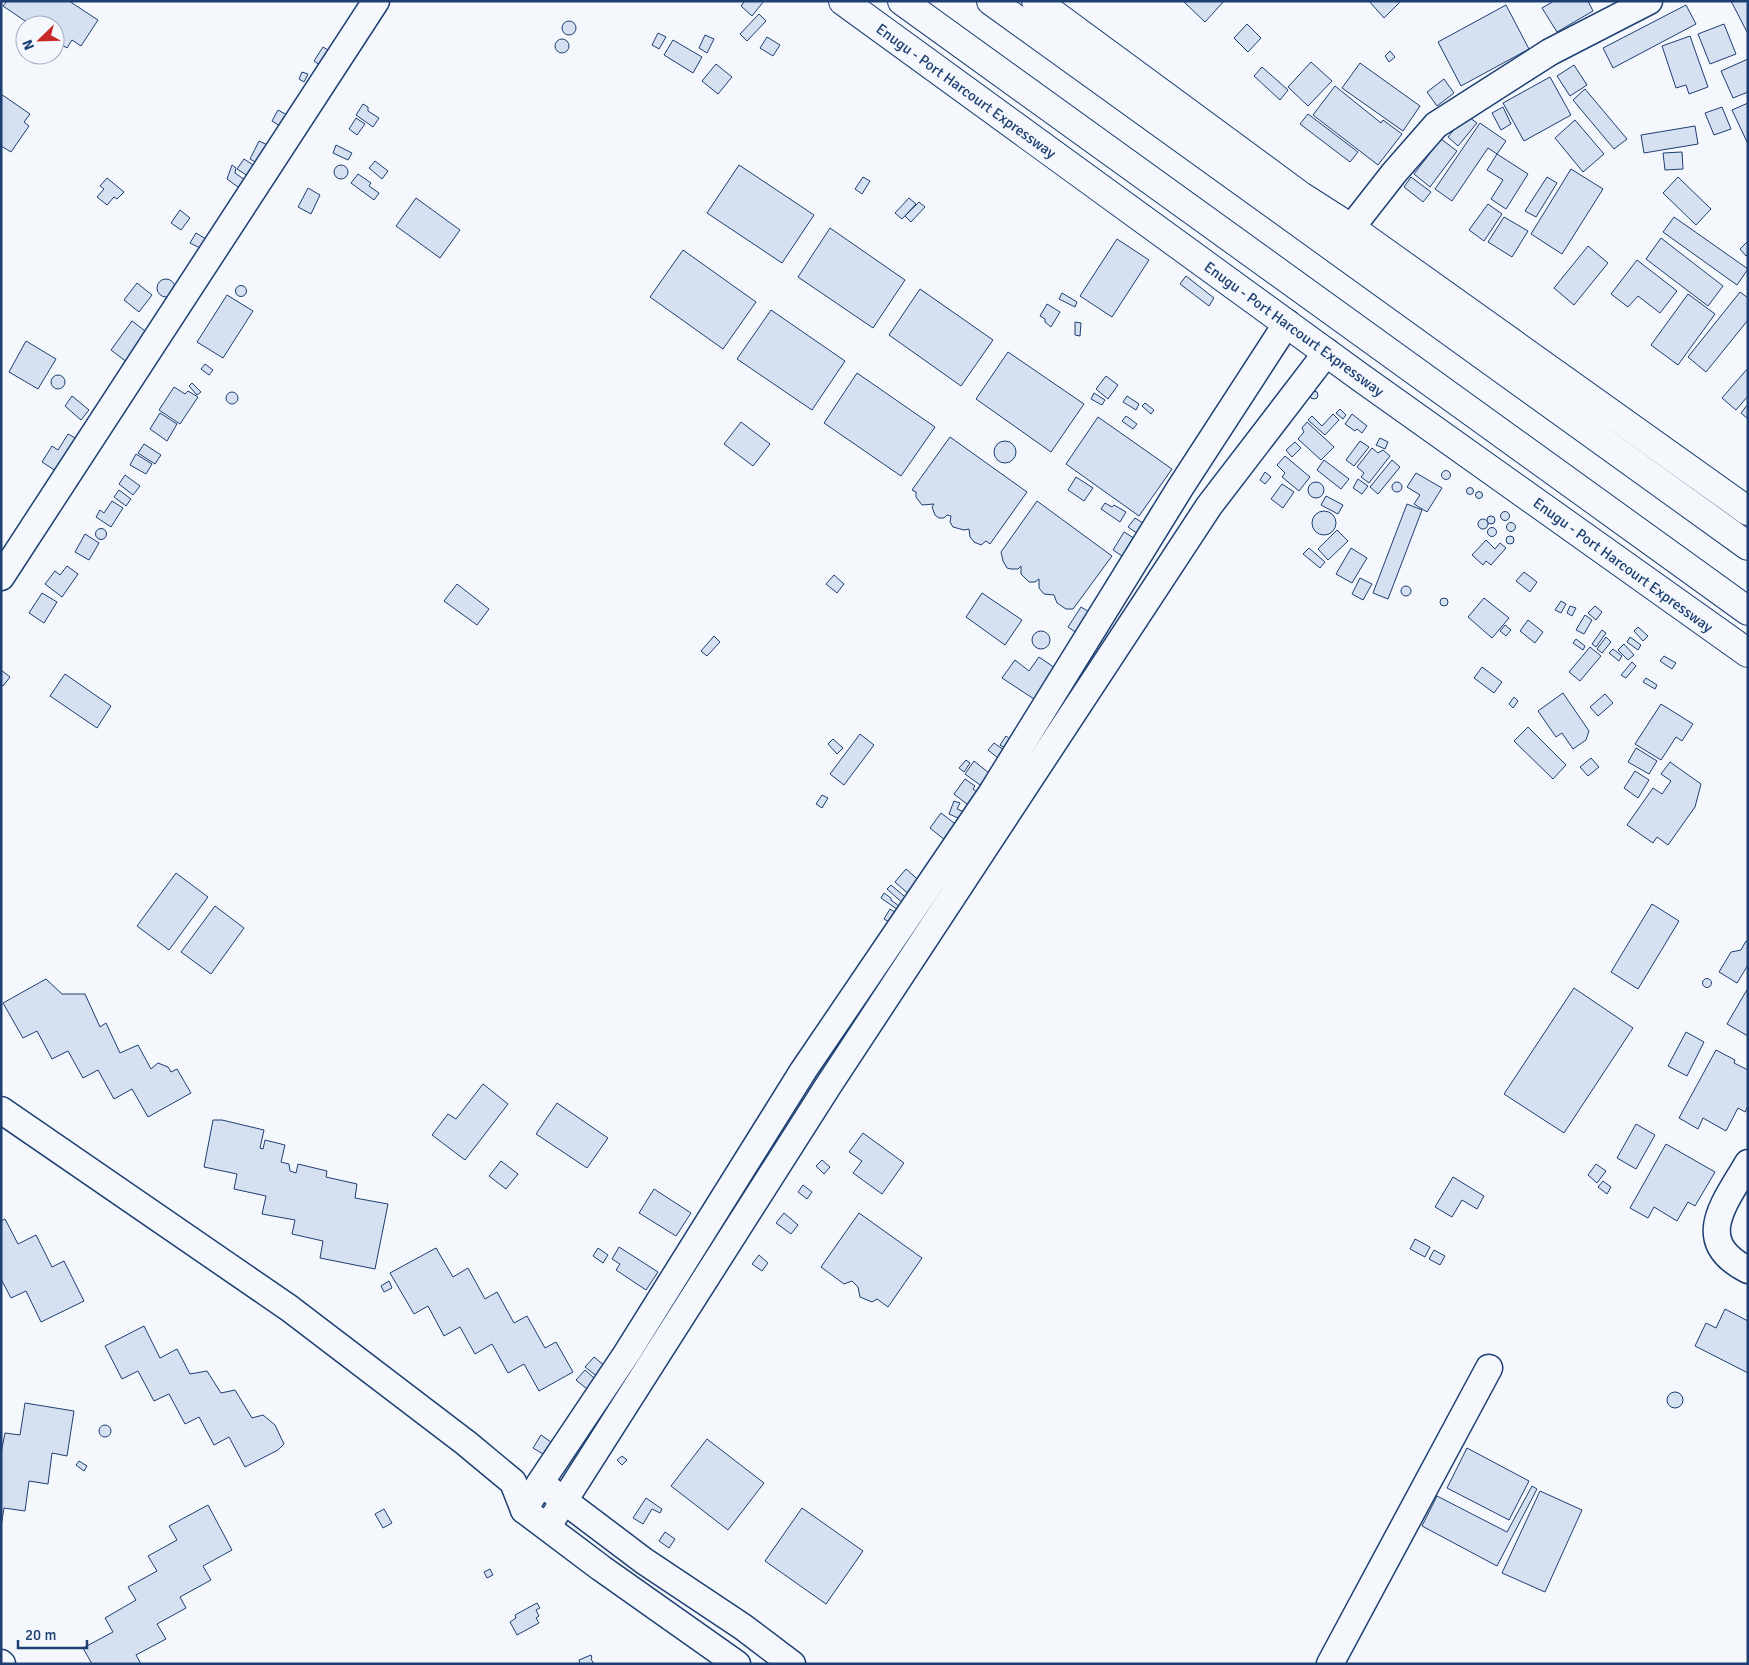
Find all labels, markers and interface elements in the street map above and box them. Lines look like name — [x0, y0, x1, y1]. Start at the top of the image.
north arrow — [15, 15, 65, 65]
street label: Enugu - Port Harcourt Expressway — [873, 20, 1059, 162]
text: N — [19, 37, 38, 53]
street label: Enugu - Port Harcourt Expressway — [1201, 258, 1387, 400]
street label: Enugu - Port Harcourt Expressway — [1530, 494, 1716, 636]
scale bar — [18, 1618, 86, 1650]
text: 20 m — [25, 1626, 56, 1644]

